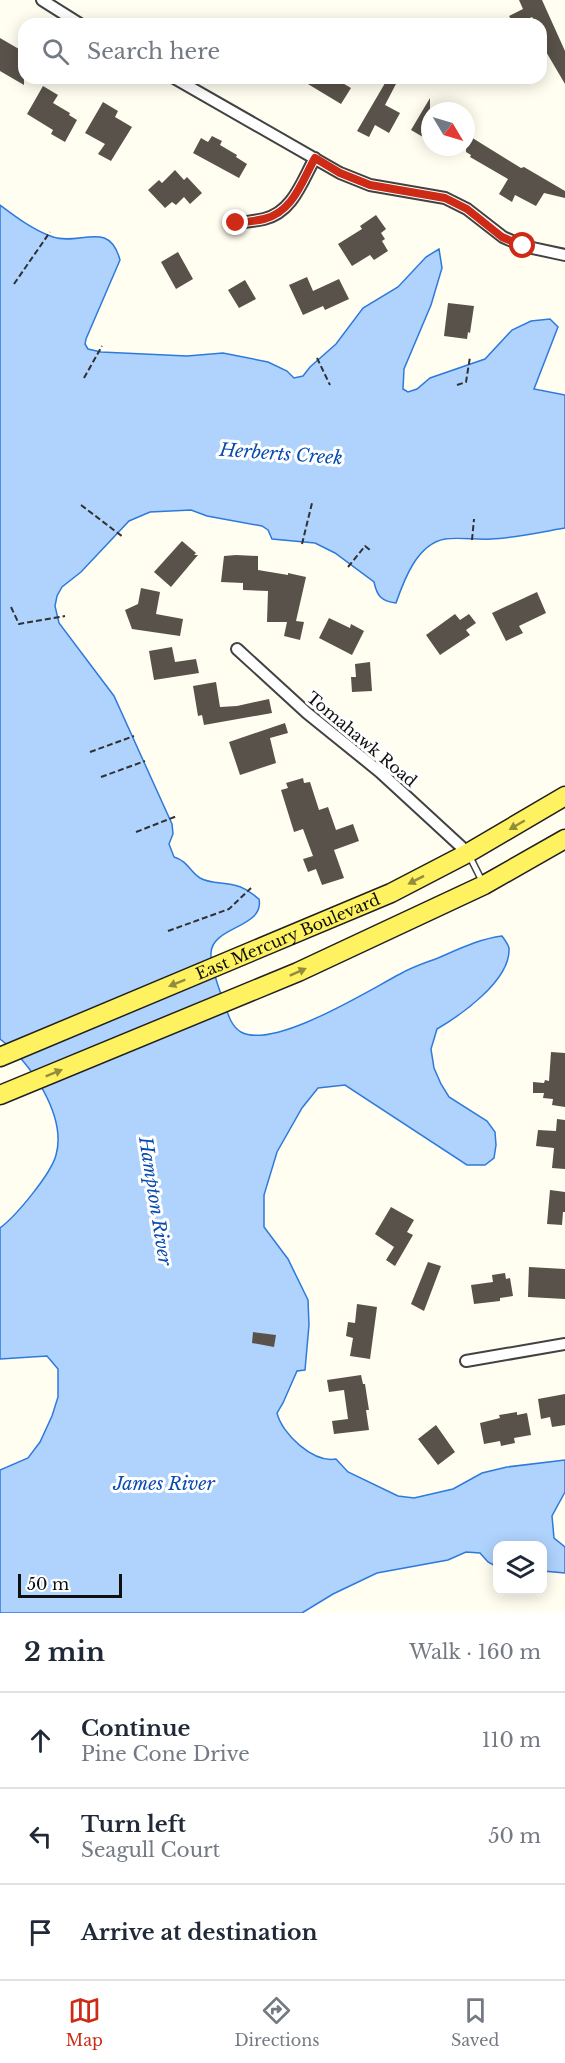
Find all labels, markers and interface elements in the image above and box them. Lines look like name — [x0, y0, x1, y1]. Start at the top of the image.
search box — [18, 18, 547, 84]
icon: search — [39, 35, 72, 68]
text: Search here — [87, 38, 220, 65]
north arrow — [421, 102, 475, 156]
route end — [222, 209, 248, 235]
route start — [509, 232, 535, 258]
water label: Herberts Creek — [218, 439, 343, 469]
street label: Tomahawk Road — [303, 687, 421, 791]
one-way arrow — [508, 820, 525, 830]
one-way arrow — [407, 875, 424, 885]
street label: East Mercury Boulevard — [193, 889, 383, 984]
one-way arrow — [290, 967, 308, 977]
one-way arrow — [168, 978, 186, 988]
one-way arrow — [45, 1068, 63, 1077]
water label: Hampton River — [134, 1134, 176, 1268]
water label: James River — [112, 1473, 215, 1495]
map controls — [493, 1541, 547, 1595]
button: layers — [493, 1541, 547, 1595]
scale bar — [18, 1571, 122, 1598]
text: 50 m — [27, 1574, 69, 1594]
text: 2 min — [24, 1636, 105, 1668]
text: Walk · 160 m — [409, 1640, 541, 1664]
text: Continue — [81, 1715, 190, 1742]
icon: ahead — [24, 1724, 57, 1757]
text: 110 m — [482, 1728, 541, 1752]
text: Pine Cone Drive — [81, 1742, 250, 1766]
text: Turn left — [81, 1811, 186, 1838]
icon: left — [24, 1820, 57, 1853]
text: 50 m — [488, 1824, 541, 1848]
text: Seagull Court — [81, 1838, 220, 1862]
icon: arrive — [24, 1916, 57, 1949]
text: Arrive at destination — [81, 1919, 318, 1946]
tab: Map — [66, 1994, 103, 2050]
tab: Directions — [234, 1994, 319, 2050]
tab: Saved — [451, 1994, 499, 2050]

